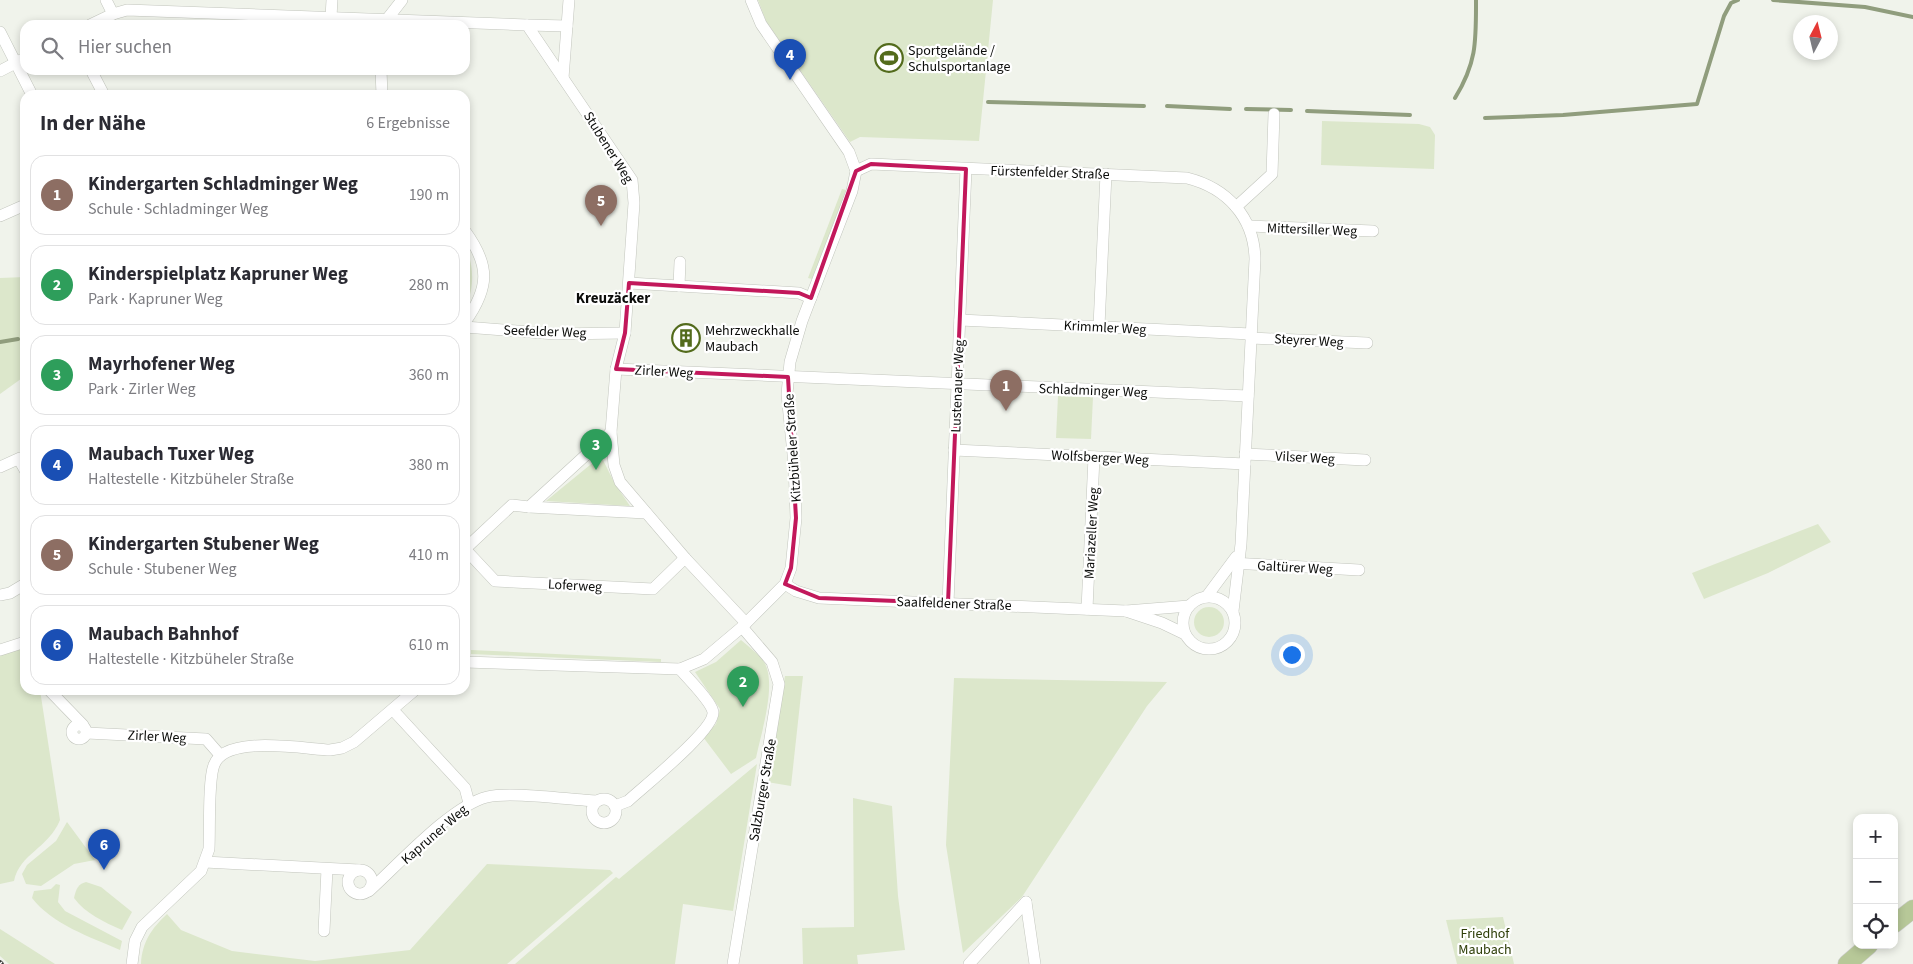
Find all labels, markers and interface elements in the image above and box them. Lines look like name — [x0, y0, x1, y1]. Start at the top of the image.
north arrow — [1793, 15, 1838, 60]
search box — [20, 20, 470, 75]
icon: search — [38, 34, 66, 62]
text: Hier suchen — [78, 34, 172, 61]
pin: 4 — [774, 39, 806, 80]
place label: Sportgelände / Schulsportanlage — [908, 41, 1010, 77]
sports icon: Sportgelände / Schulsportanlage — [874, 43, 904, 73]
text: In der Nähe — [40, 108, 146, 138]
street label: Stubener Weg — [578, 108, 638, 187]
text: 6 Ergebnisse — [366, 112, 450, 134]
street label: Fürstenfelder Straße — [990, 161, 1110, 185]
text: Kindergarten Schladminger Weg — [88, 171, 358, 198]
text: 1 — [53, 184, 61, 206]
text: 190 m — [409, 184, 449, 206]
pin: 5 — [585, 185, 617, 226]
text: Schule · Schladminger Weg — [88, 198, 268, 220]
street label: Mittersiller Weg — [1267, 218, 1357, 242]
text: Kinderspielplatz Kapruner Weg — [88, 261, 348, 288]
text: 2 — [53, 274, 61, 296]
text: 280 m — [409, 274, 449, 296]
text: Park · Kapruner Weg — [88, 288, 223, 310]
district label: Kreuzäcker — [576, 288, 650, 309]
street label: Krimmler Weg — [1063, 316, 1147, 340]
street label: Seefelder Weg — [503, 321, 587, 343]
place label: Mehrzweckhalle Maubach — [705, 321, 800, 357]
building icon: Mehrzweckhalle Maubach — [671, 323, 701, 353]
street label: Steyrer Weg — [1274, 329, 1344, 353]
street label: Lustenauer Weg — [946, 339, 970, 433]
text: Mayrhofener Weg — [88, 351, 235, 378]
street label: Zirler Weg — [634, 360, 694, 384]
text: 3 — [53, 364, 61, 386]
text: 360 m — [409, 364, 449, 386]
pin: 1 — [990, 370, 1022, 411]
text: Park · Zirler Weg — [88, 378, 196, 400]
street label: Schladminger Weg — [1038, 379, 1148, 403]
street label: Kitzbüheler Straße — [779, 393, 807, 503]
pin: 3 — [580, 429, 612, 470]
text: Maubach Tuxer Weg — [88, 441, 254, 468]
street label: Wolfsberger Weg — [1051, 445, 1149, 471]
street label: Vilser Weg — [1275, 446, 1335, 470]
text: 4 — [53, 454, 61, 476]
text: 380 m — [409, 454, 449, 476]
text: Haltestelle · Kitzbüheler Straße — [88, 468, 294, 490]
street label: Mariazeller Weg — [1080, 487, 1104, 579]
text: Kindergarten Stubener Weg — [88, 531, 319, 558]
text: 5 — [53, 544, 61, 566]
text: 410 m — [409, 544, 449, 566]
street label: Galtürer Weg — [1257, 556, 1333, 580]
text: Schule · Stubener Weg — [88, 558, 237, 580]
street label: Loferweg — [547, 575, 602, 597]
street label: Saalfeldener Straße — [896, 592, 1012, 616]
text: Maubach Bahnhof — [88, 621, 239, 648]
text: 6 — [53, 634, 61, 656]
text: 610 m — [409, 634, 449, 656]
your location — [1279, 642, 1305, 668]
text: Haltestelle · Kitzbüheler Straße — [88, 648, 294, 670]
pin: 2 — [727, 666, 759, 707]
street label: Zirler Weg — [127, 725, 187, 749]
street label: Salzburger Straße — [744, 737, 782, 843]
street label: Kapruner Weg — [397, 800, 472, 869]
map controls — [1853, 814, 1898, 949]
button: + — [1853, 814, 1898, 859]
pin: 6 — [88, 829, 120, 870]
button: − — [1853, 859, 1898, 904]
button: locate — [1853, 904, 1898, 949]
park label: Friedhof Maubach — [1458, 924, 1512, 960]

